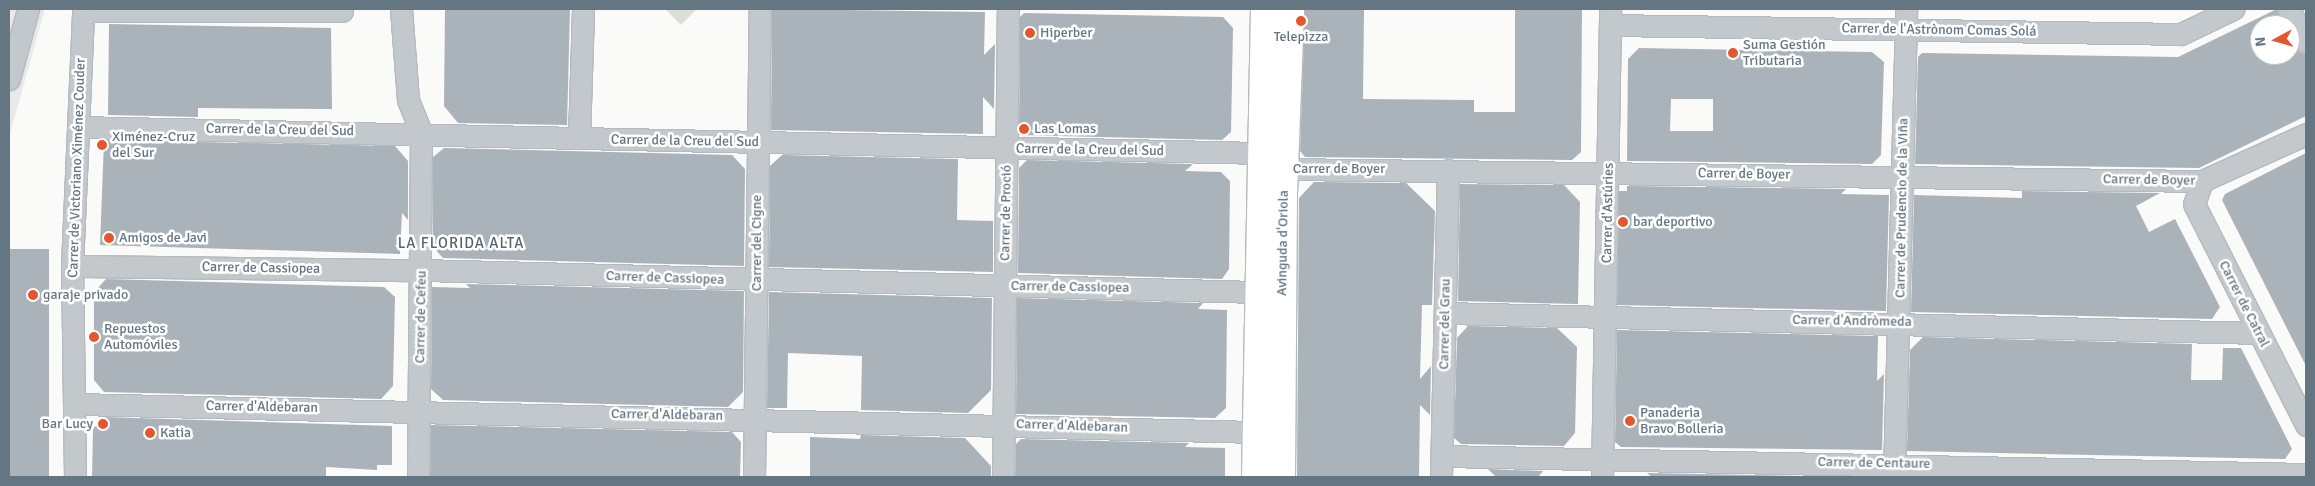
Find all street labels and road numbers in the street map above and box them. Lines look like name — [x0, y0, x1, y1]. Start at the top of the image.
street label: Carrer de l'Astrònom Comas Solá — [1841, 20, 2037, 40]
street label: Carrer de Victoriano Ximénez Couder — [65, 58, 89, 278]
street label: Carrer de Prudencio de la Viña — [1892, 118, 1912, 298]
street label: Carrer de la Creu del Sud — [206, 120, 354, 140]
street label: Carrer de la Creu del Sud — [611, 131, 759, 151]
street label: Carrer de la Creu del Sud — [1016, 140, 1164, 160]
street label: Carrer de Boyer — [1293, 161, 1385, 177]
street label: Carrer d'Astúries — [1599, 163, 1617, 263]
street label: Carrer de Proció — [997, 165, 1015, 261]
street label: Carrer de Boyer — [1698, 165, 1790, 183]
street label: Carrer de Boyer — [2103, 171, 2195, 189]
street label: Avinguda d'Oriola — [1274, 190, 1292, 296]
street label: Carrer del Cigne — [749, 195, 765, 291]
street label: Carrer de Catral — [2215, 258, 2273, 350]
street label: Carrer de Cassiopea — [202, 259, 320, 277]
street label: Carrer de Cassiopea — [605, 268, 725, 288]
street label: Carrer de Cefeu — [412, 270, 430, 364]
street label: Carrer de Cassiopea — [1011, 278, 1129, 296]
street label: Carrer del Grau — [1436, 278, 1454, 370]
street label: Carrer d'Andròmeda — [1792, 312, 1912, 330]
street label: Carrer d'Aldebaran — [206, 398, 318, 416]
street label: Carrer d'Aldebaran — [611, 406, 723, 424]
street label: Carrer d'Aldebaran — [1016, 416, 1128, 436]
street label: Carrer de Centaure — [1817, 454, 1931, 472]

